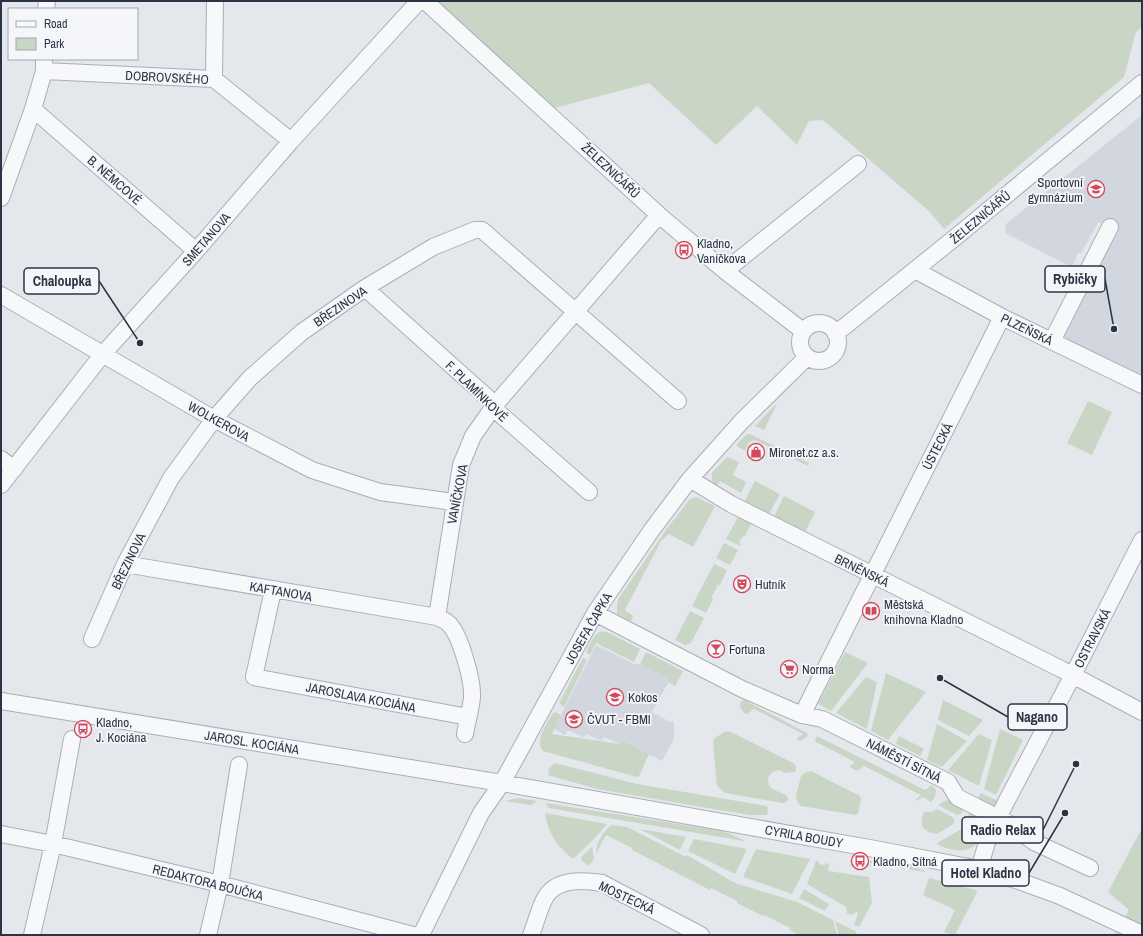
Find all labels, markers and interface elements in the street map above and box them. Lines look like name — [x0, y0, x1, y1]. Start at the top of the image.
legend — [8, 8, 138, 60]
text: Road — [44, 16, 68, 32]
text: Park — [44, 36, 64, 52]
street label: DOBROVSKÉHO — [125, 67, 209, 88]
street label: ŽELEZNIČÁŘŮ — [578, 139, 644, 202]
street label: B. NĚMCOVÉ — [84, 152, 146, 209]
place label: Sportovní gymnázium — [1028, 174, 1084, 206]
school or university icon: Sportovní gymnázium — [1086, 179, 1106, 199]
street label: ŽELEZNIČÁŘŮ — [946, 187, 1014, 248]
street label: SMETANOVA — [179, 208, 235, 270]
place label: Kladno, Vaníčkova — [697, 235, 746, 267]
bus stop icon: Kladno, Vaníčkova — [674, 240, 694, 260]
callout: Rybičky — [1045, 266, 1105, 292]
callout: Chaloupka — [24, 268, 99, 294]
text: Rybičky — [1053, 270, 1098, 288]
text: Chaloupka — [33, 272, 92, 290]
street label: BŘEZINOVA — [310, 282, 371, 330]
street label: PLZEŇSKÁ — [998, 310, 1056, 350]
street label: F. PLAMÍNKOVÉ — [442, 357, 512, 425]
street label: WOLKEROVA — [185, 398, 253, 446]
street label: ÚSTECKÁ — [918, 419, 957, 473]
shop icon: Mironet.cz a.s. — [746, 442, 766, 462]
place label: Mironet.cz a.s. — [769, 444, 839, 461]
street label: VANÍČKOVA — [443, 462, 472, 525]
street label: BŘEZINOVA — [107, 529, 150, 592]
street label: BRNĚNSKÁ — [832, 550, 893, 591]
theatre icon: Hutník — [732, 574, 752, 594]
place label: Hutník — [755, 576, 786, 593]
street label: KAFTANOVA — [248, 578, 314, 605]
street label: JOSEFA ČAPKA — [561, 589, 616, 667]
place label: Městská knihovna Kladno — [884, 596, 963, 628]
library icon: Městská knihovna Kladno — [861, 601, 881, 621]
street label: OSTRAVSKÁ — [1070, 605, 1115, 671]
bar icon: Fortuna — [706, 639, 726, 659]
place label: Fortuna — [729, 641, 765, 658]
supermarket icon: Norma — [779, 659, 799, 679]
place label: Norma — [802, 661, 834, 678]
street label: JAROSLAVA KOCIÁNA — [305, 678, 418, 717]
school or university icon: Kokos — [605, 687, 625, 707]
place label: Kokos — [628, 689, 658, 706]
callout: Nagano — [1008, 704, 1067, 730]
text: Nagano — [1016, 708, 1058, 726]
school or university icon: ČVUT - FBMI — [564, 709, 584, 729]
place label: ČVUT - FBMI — [587, 711, 651, 728]
place label: Kladno, J. Kociána — [96, 714, 146, 746]
bus stop icon: Kladno, J. Kociána — [73, 719, 93, 739]
street label: JAROSL. KOCIÁNA — [203, 727, 301, 758]
street label: NÁMĚSTÍ SÍTNÁ — [863, 734, 945, 787]
callout: Radio Relax — [962, 817, 1043, 843]
street label: CYRILA BOUDY — [764, 821, 844, 852]
text: Radio Relax — [970, 821, 1036, 839]
bus stop icon: Kladno, Sítná — [850, 851, 870, 871]
place label: Kladno, Sítná — [873, 853, 937, 870]
callout: Hotel Kladno — [942, 860, 1029, 886]
street label: REDAKTORA BOUČKA — [151, 861, 266, 905]
text: Hotel Kladno — [951, 864, 1021, 882]
street label: MOSTECKÁ — [596, 877, 658, 918]

